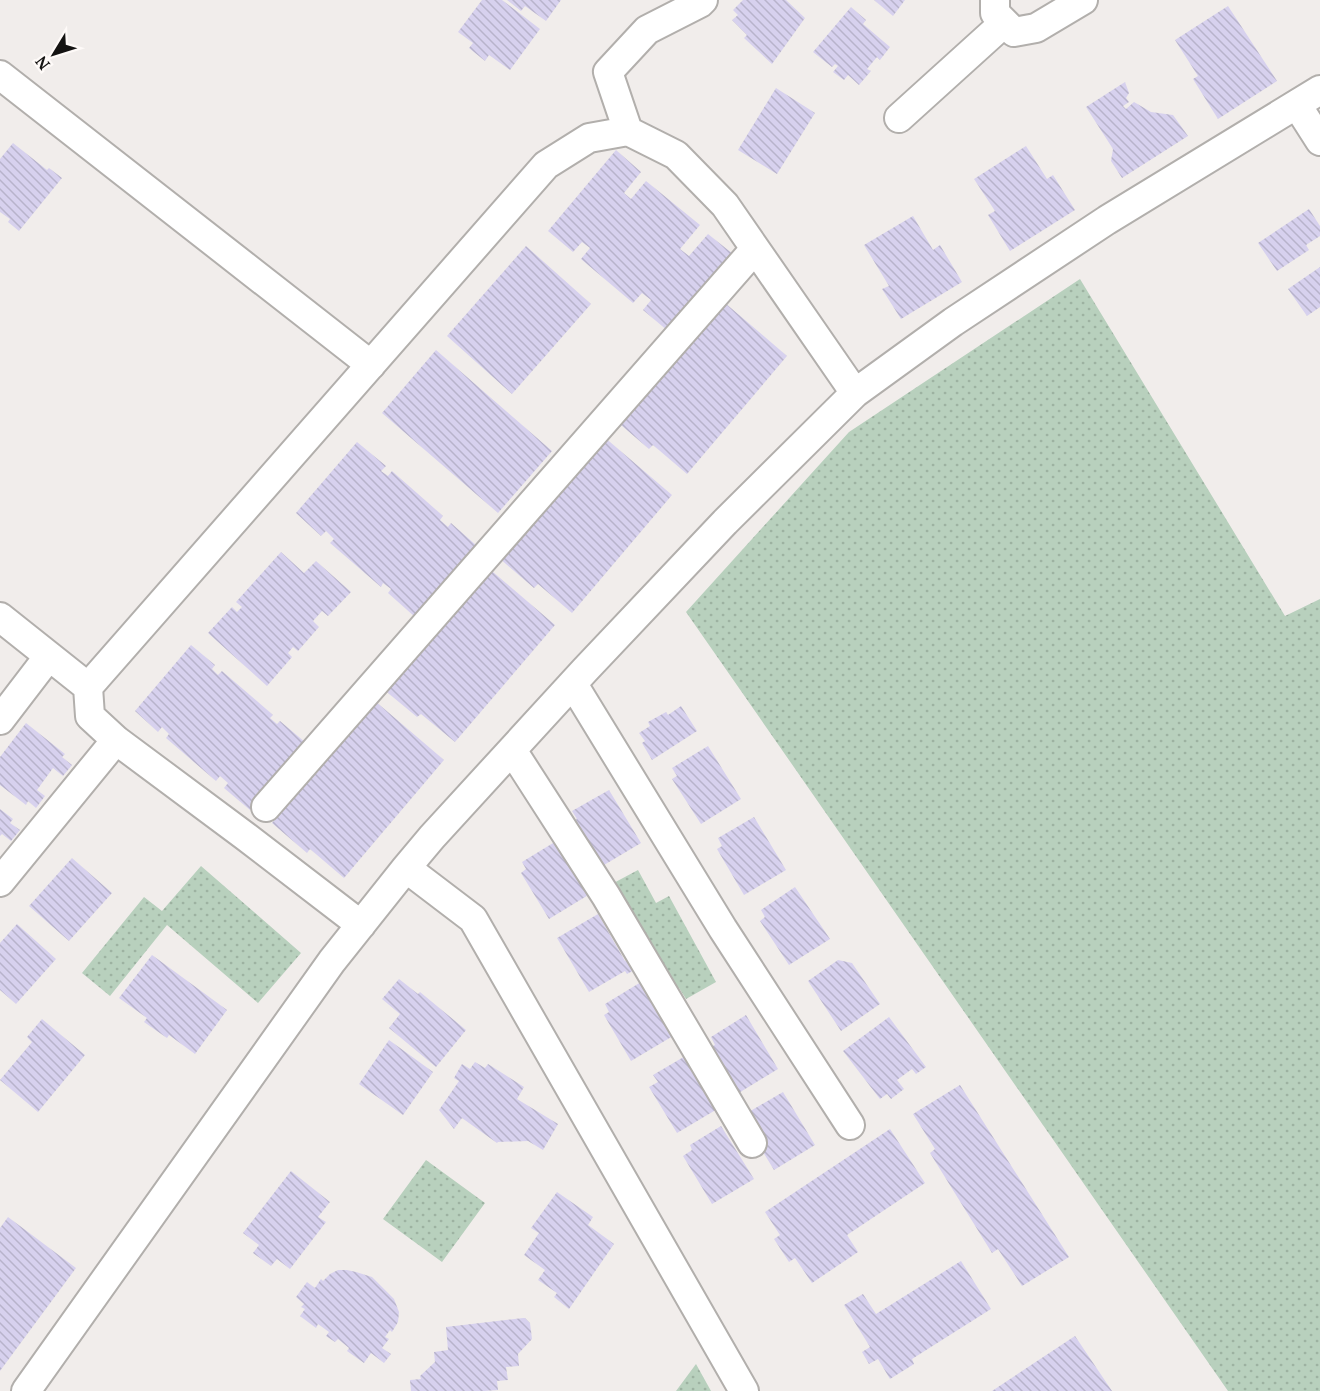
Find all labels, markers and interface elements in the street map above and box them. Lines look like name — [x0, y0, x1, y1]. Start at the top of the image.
north arrow — [24, 24, 84, 84]
text: N — [30, 52, 55, 75]

